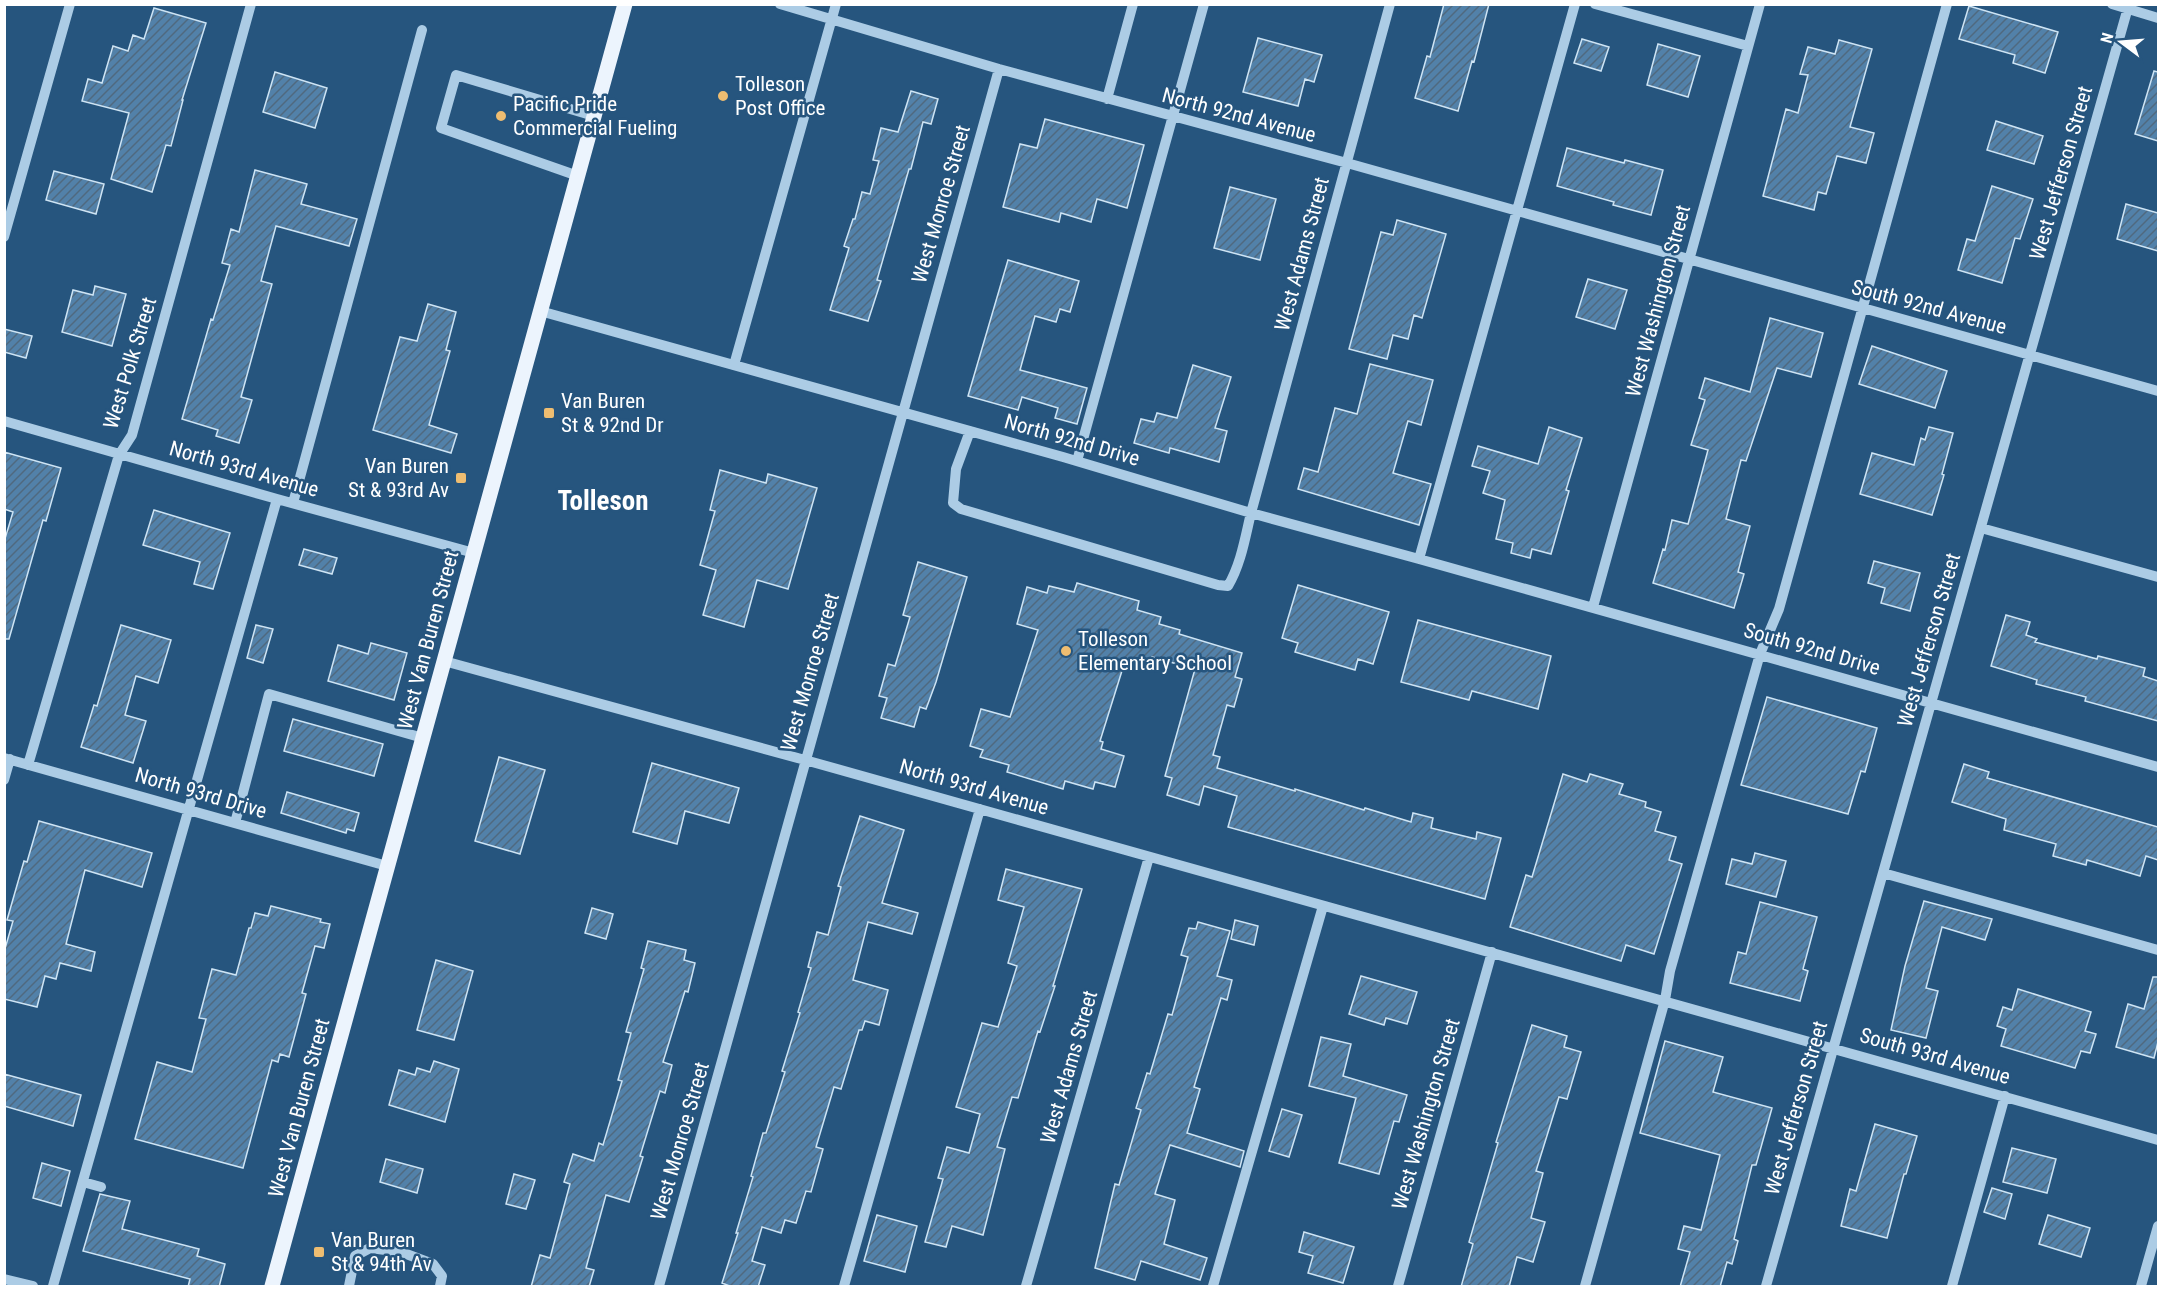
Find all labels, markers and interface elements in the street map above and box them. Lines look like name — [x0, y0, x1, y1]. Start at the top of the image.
north arrow — [2091, 12, 2151, 72]
text: N — [2097, 31, 2118, 45]
place label: Tolleson Post Office — [735, 72, 826, 120]
street label: North 92nd Avenue — [1159, 83, 1319, 147]
street label: West Jefferson Street — [2025, 83, 2097, 263]
marker: Tolleson Post Office — [716, 89, 730, 103]
place label: Pacific Pride Commercial Fueling — [513, 92, 677, 140]
marker: Pacific Pride Commercial Fueling — [494, 109, 508, 123]
street label: West Monroe Street — [907, 122, 975, 286]
street label: West Adams Street — [1270, 175, 1334, 333]
street label: West Washington Street — [1621, 202, 1695, 400]
street label: South 92nd Avenue — [1849, 275, 2009, 339]
street label: West Polk Street — [99, 294, 161, 432]
place label: Van Buren St & 92nd Dr — [561, 389, 664, 437]
marker: Van Buren St & 92nd Dr — [542, 406, 556, 420]
street label: North 92nd Drive — [1002, 409, 1143, 471]
street label: North 93rd Avenue — [167, 436, 322, 502]
place label: Van Buren St & 93rd Av — [348, 454, 449, 502]
marker: Van Buren St & 93rd Av — [454, 471, 468, 485]
district label: Tolleson — [558, 485, 648, 517]
street label: West Van Buren Street — [393, 548, 463, 732]
street label: West Jefferson Street — [1893, 550, 1965, 730]
street label: West Monroe Street — [776, 590, 844, 754]
street label: South 92nd Drive — [1741, 618, 1883, 680]
place label: Tolleson Elementary School — [1078, 627, 1232, 675]
marker: Tolleson Elementary School — [1059, 644, 1073, 658]
street label: North 93rd Avenue — [897, 754, 1052, 820]
street label: North 93rd Drive — [132, 763, 270, 823]
street label: West Adams Street — [1036, 988, 1102, 1146]
street label: West Van Buren Street — [264, 1016, 334, 1200]
street label: West Washington Street — [1387, 1016, 1465, 1212]
street label: West Jefferson Street — [1760, 1018, 1832, 1198]
street label: South 93rd Avenue — [1857, 1023, 2013, 1089]
street label: West Monroe Street — [646, 1059, 714, 1223]
place label: Van Buren St & 94th Av — [331, 1228, 432, 1276]
marker: Van Buren St & 94th Av — [312, 1245, 326, 1259]

